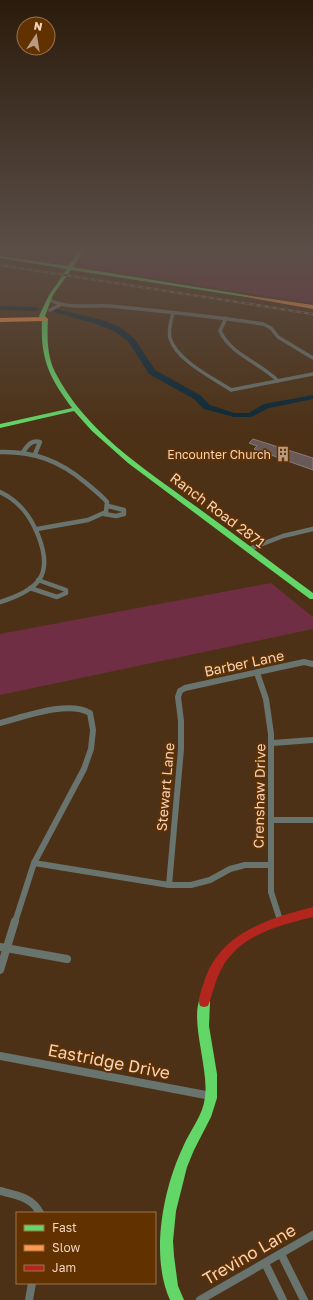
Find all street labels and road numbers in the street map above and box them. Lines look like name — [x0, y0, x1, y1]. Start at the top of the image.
street label: Ranch Road 2871 — [167, 469, 269, 551]
street label: Barber Lane — [203, 646, 285, 680]
street label: Stewart Lane — [153, 742, 177, 832]
street label: Crenshaw Drive — [250, 743, 268, 849]
street label: Eastridge Drive — [46, 1039, 172, 1083]
street label: Trevino Lane — [199, 1219, 299, 1289]

